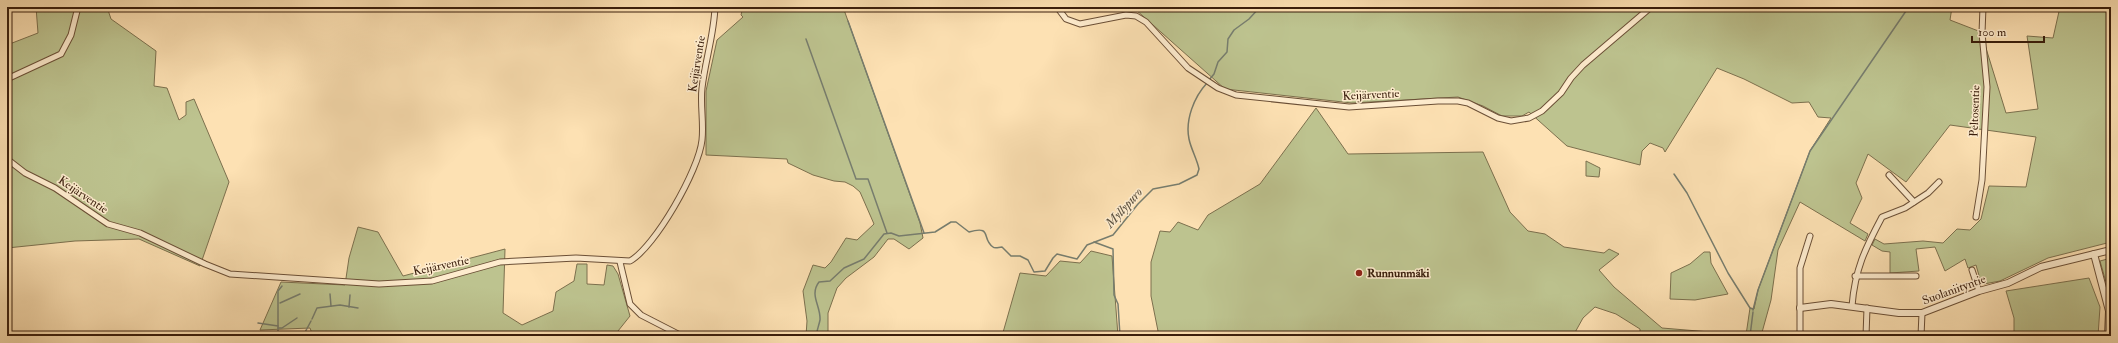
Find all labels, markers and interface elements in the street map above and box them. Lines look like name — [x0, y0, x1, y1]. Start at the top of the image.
scale bar — [1972, 18, 2044, 44]
text: 100 m — [1978, 25, 2007, 40]
street label: Keijärventie — [685, 35, 709, 93]
street label: Peltosentie — [1967, 85, 1983, 137]
street label: Keijärventie — [1342, 86, 1400, 104]
street label: Keijärventie — [55, 173, 111, 217]
water label: Myllypuro — [1101, 184, 1146, 232]
street label: Keijärventie — [412, 253, 470, 279]
place label: Runnunmäki — [1367, 266, 1430, 281]
marker: Runnunmäki — [1354, 268, 1364, 278]
street label: Suolaniityntie — [1920, 272, 1988, 308]

